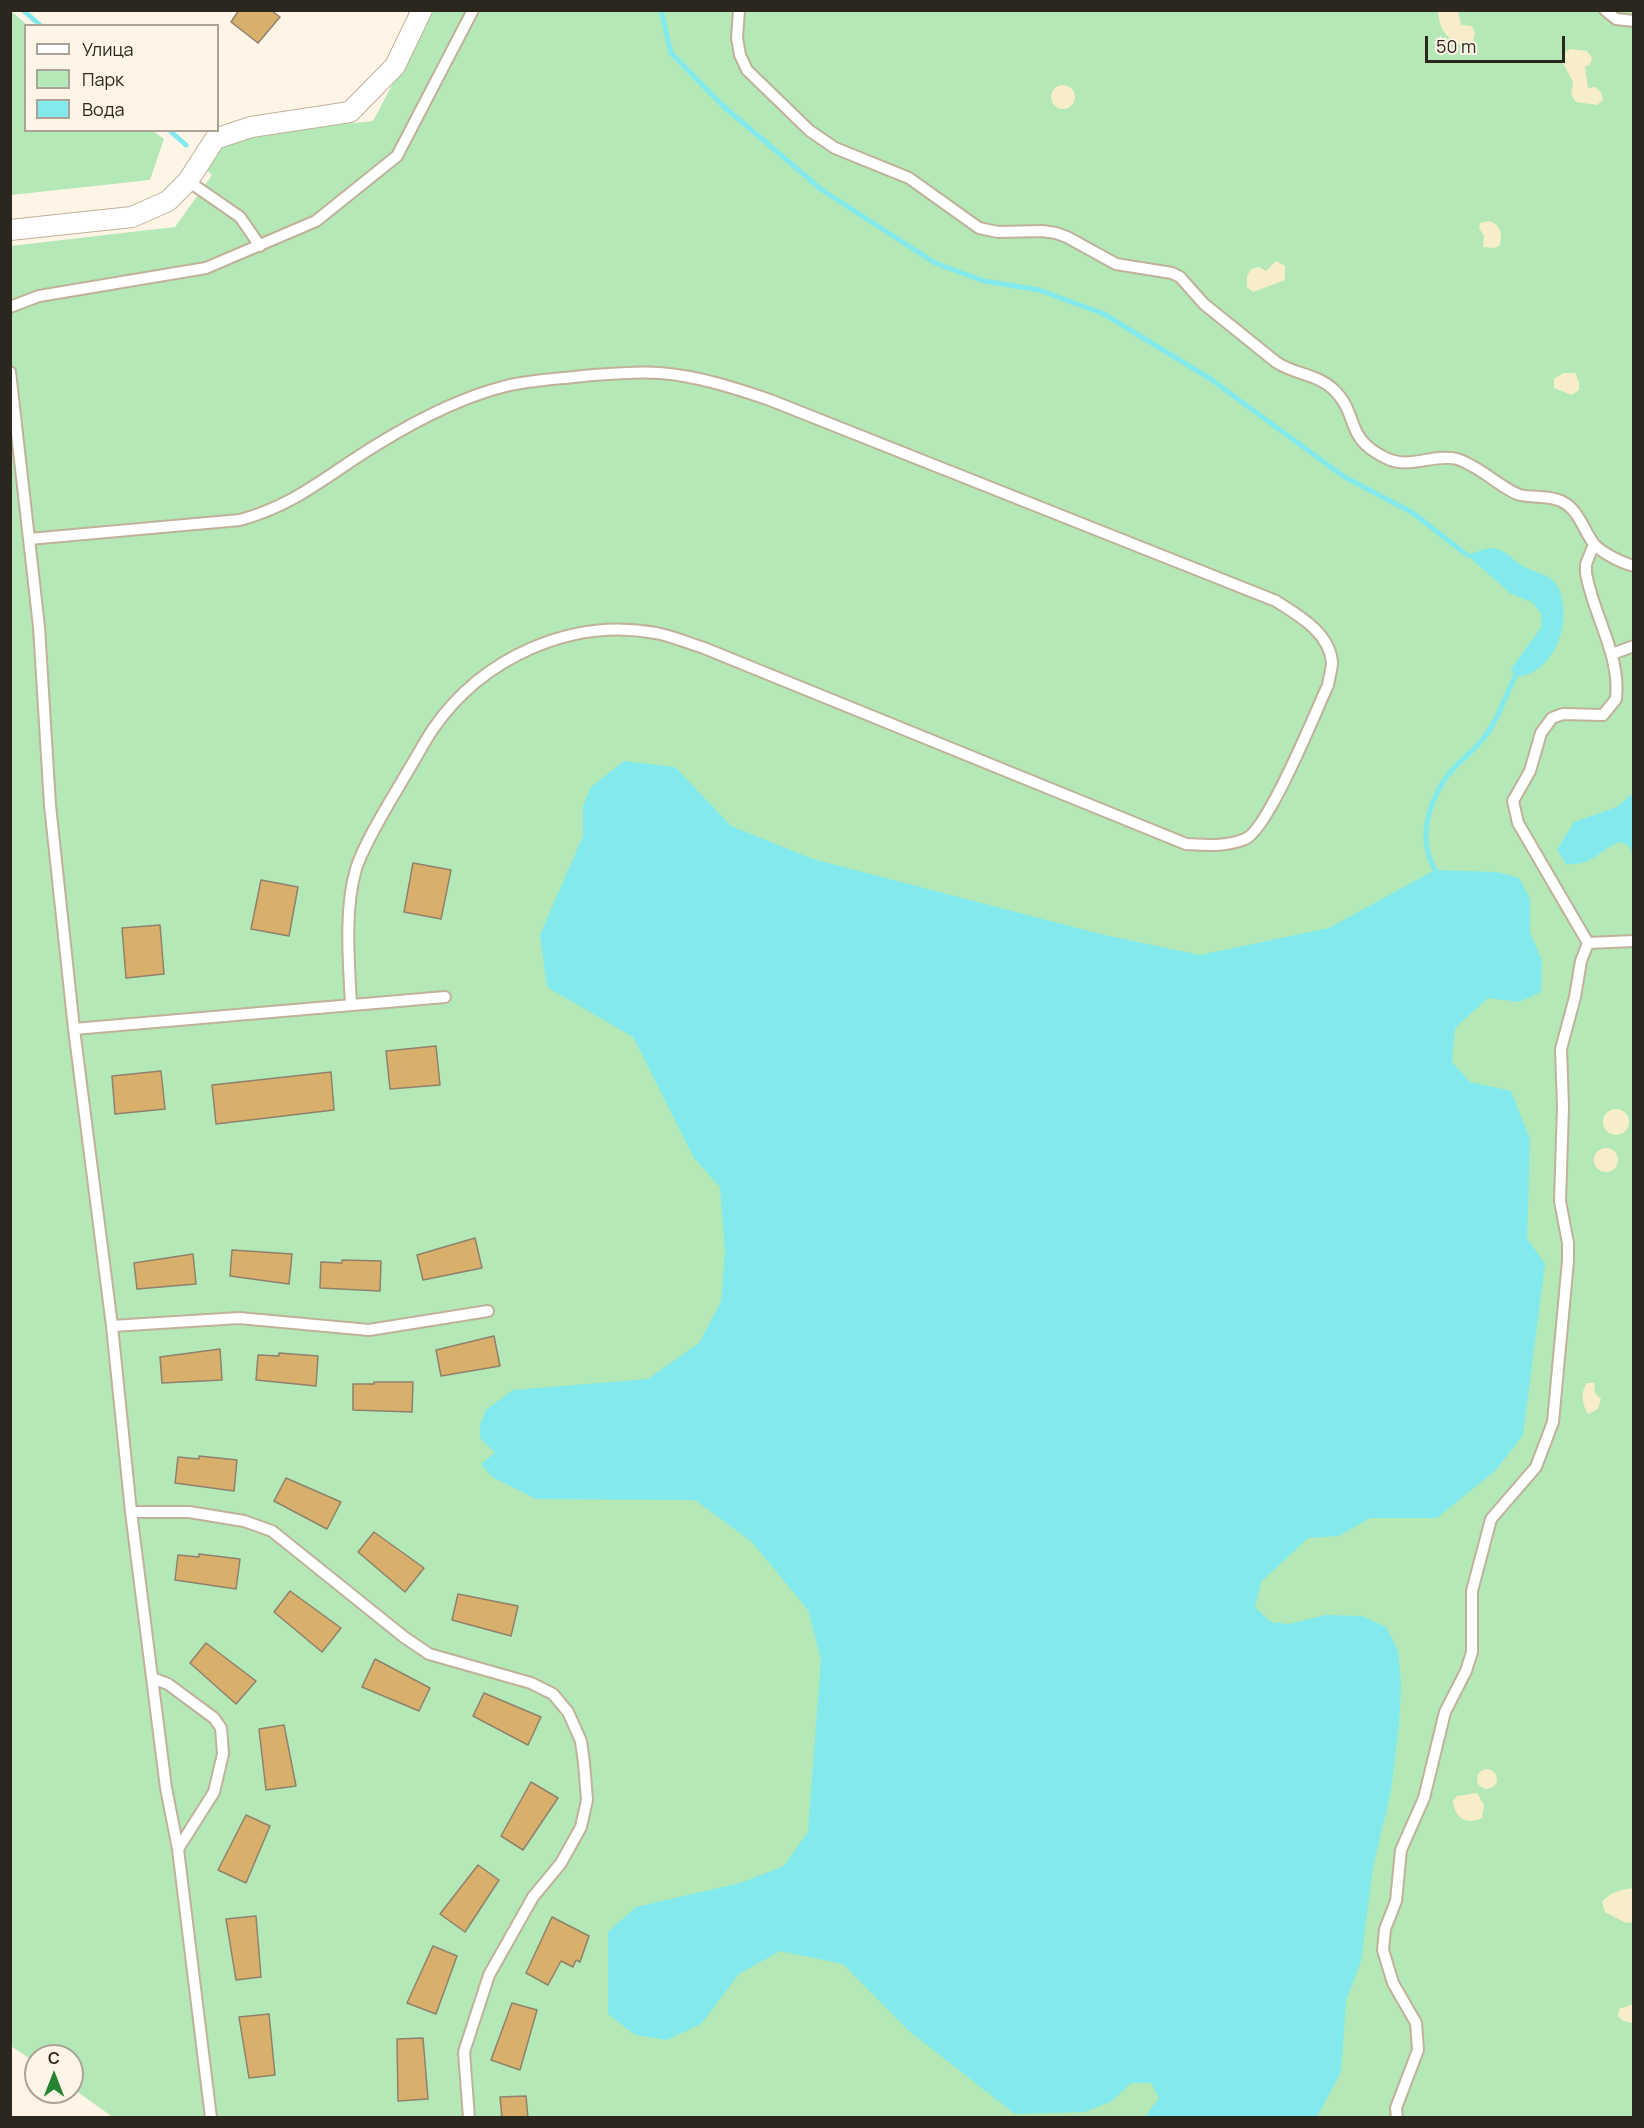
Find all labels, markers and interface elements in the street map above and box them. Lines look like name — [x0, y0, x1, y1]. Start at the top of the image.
legend — [24, 24, 219, 132]
scale bar — [1428, 24, 1568, 62]
text: 50 m — [1436, 34, 1476, 58]
text: Улица — [82, 37, 134, 61]
text: Парк — [82, 67, 124, 91]
text: Вода — [82, 97, 124, 121]
north arrow — [24, 2044, 84, 2104]
text: С — [48, 2047, 60, 2069]

